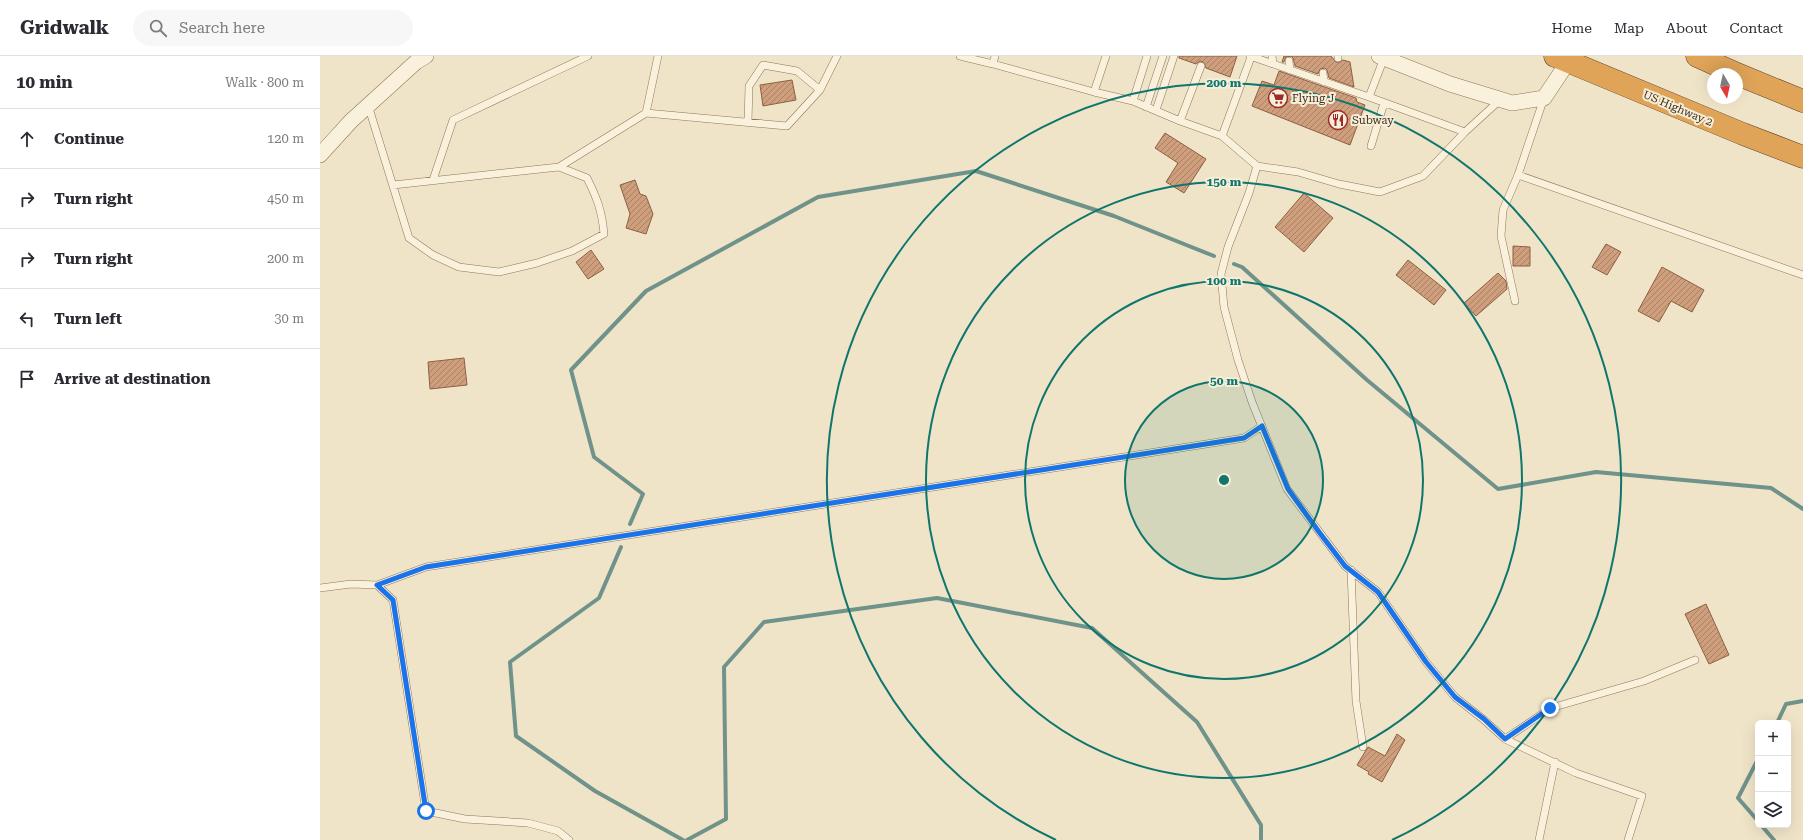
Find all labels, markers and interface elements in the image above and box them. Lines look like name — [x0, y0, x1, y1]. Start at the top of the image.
search box — [133, 10, 413, 46]
text: Gridwalk — [20, 16, 109, 39]
icon: search — [147, 17, 169, 39]
text: Search here — [179, 19, 265, 37]
text: Home — [1551, 20, 1592, 36]
text: Map — [1614, 20, 1644, 36]
text: About — [1666, 20, 1708, 36]
text: Contact — [1730, 20, 1783, 36]
north arrow — [1707, 68, 1743, 104]
text: 10 min — [16, 72, 73, 92]
text: Walk · 800 m — [225, 75, 304, 90]
text: 200 m — [1207, 76, 1242, 90]
supermarket icon: Flying J — [1267, 87, 1289, 109]
street label: US Highway 2 — [1641, 88, 1715, 129]
place label: Flying J — [1292, 92, 1334, 105]
restaurant icon: Subway — [1327, 109, 1349, 131]
place label: Subway — [1352, 114, 1394, 127]
icon: ahead — [16, 128, 38, 150]
text: Continue — [54, 130, 124, 148]
text: 120 m — [267, 131, 304, 146]
text: 150 m — [1207, 175, 1242, 189]
icon: right — [16, 188, 38, 210]
text: Turn right — [54, 190, 133, 208]
text: 450 m — [267, 191, 304, 206]
icon: right — [16, 248, 38, 270]
text: Turn right — [54, 250, 133, 268]
text: 200 m — [267, 251, 304, 266]
text: 100 m — [1207, 274, 1242, 288]
icon: left — [16, 308, 38, 330]
text: Turn left — [54, 310, 122, 328]
text: 30 m — [274, 311, 304, 326]
icon: arrive — [16, 368, 38, 390]
text: Arrive at destination — [54, 370, 210, 388]
text: 50 m — [1210, 374, 1238, 388]
centre of rings — [1217, 473, 1231, 487]
route end — [1541, 699, 1559, 717]
map controls — [1755, 720, 1791, 828]
button: + — [1755, 720, 1791, 756]
button: − — [1755, 756, 1791, 792]
button: layers — [1755, 792, 1791, 828]
route start — [417, 802, 435, 820]

